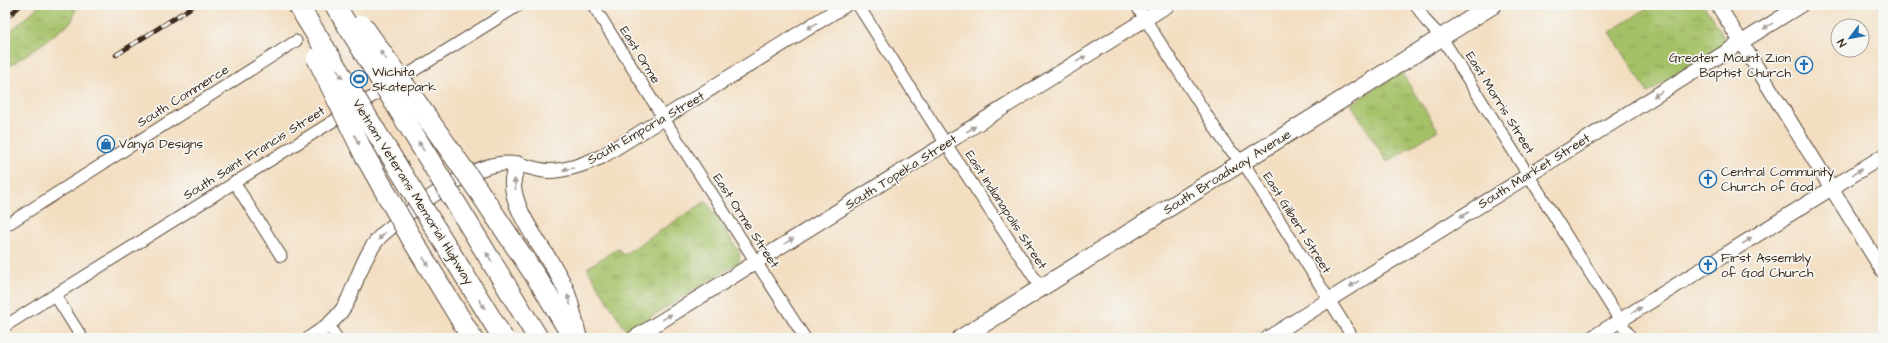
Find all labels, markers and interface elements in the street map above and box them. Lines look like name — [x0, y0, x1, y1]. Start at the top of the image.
north arrow — [1830, 18, 1870, 58]
one-way arrow — [806, 22, 818, 29]
one-way arrow — [1762, 22, 1774, 29]
street label: East Orme — [615, 23, 665, 87]
text: N — [1834, 36, 1850, 50]
street label: East Morris Street — [1461, 48, 1539, 158]
place label: Greater Mount Zion Baptist Church — [1669, 49, 1792, 82]
one-way arrow — [379, 50, 387, 60]
church icon: Greater Mount Zion Baptist Church — [1794, 55, 1814, 75]
one-way arrow — [1075, 56, 1087, 63]
street label: South Commerce — [134, 60, 232, 132]
place label: Wichita Skatepark — [372, 63, 436, 96]
one-way arrow — [337, 68, 344, 80]
sports icon: Wichita Skatepark — [349, 69, 369, 89]
street label: South Emporia Street — [584, 87, 709, 169]
one-way arrow — [1652, 91, 1664, 98]
street label: Vietnam Veterans Memorial Highway — [347, 96, 478, 289]
street label: South Saint Francis Street — [180, 101, 329, 204]
one-way arrow — [965, 125, 977, 132]
street label: South Broadway Avenue — [1160, 125, 1295, 220]
street label: South Market Street — [1474, 129, 1594, 213]
street label: South Topeka Street — [842, 130, 961, 214]
shop icon: Vanya Designs — [96, 134, 116, 154]
place label: Vanya Designs — [119, 135, 203, 154]
one-way arrow — [354, 135, 360, 146]
one-way arrow — [418, 140, 425, 152]
street label: East Indianapolis Street — [961, 147, 1052, 274]
place label: Central Community Church of God — [1721, 163, 1834, 196]
one-way arrow — [562, 166, 574, 172]
one-way arrow — [1852, 168, 1862, 176]
street label: East Gilbert Street — [1259, 169, 1336, 278]
church icon: Central Community Church of God — [1698, 169, 1718, 189]
street label: East Orme Street — [709, 170, 784, 272]
one-way arrow — [511, 178, 518, 190]
one-way arrow — [1459, 211, 1469, 219]
one-way arrow — [377, 231, 387, 241]
one-way arrow — [1742, 237, 1752, 245]
one-way arrow — [783, 238, 795, 245]
place label: First Assembly of God Church — [1721, 249, 1814, 282]
one-way arrow — [485, 252, 493, 262]
church icon: First Assembly of God Church — [1698, 255, 1718, 275]
one-way arrow — [422, 256, 429, 268]
one-way arrow — [1349, 280, 1359, 288]
one-way arrow — [566, 294, 572, 306]
one-way arrow — [478, 299, 486, 309]
one-way arrow — [1632, 306, 1642, 314]
one-way arrow — [661, 314, 673, 321]

